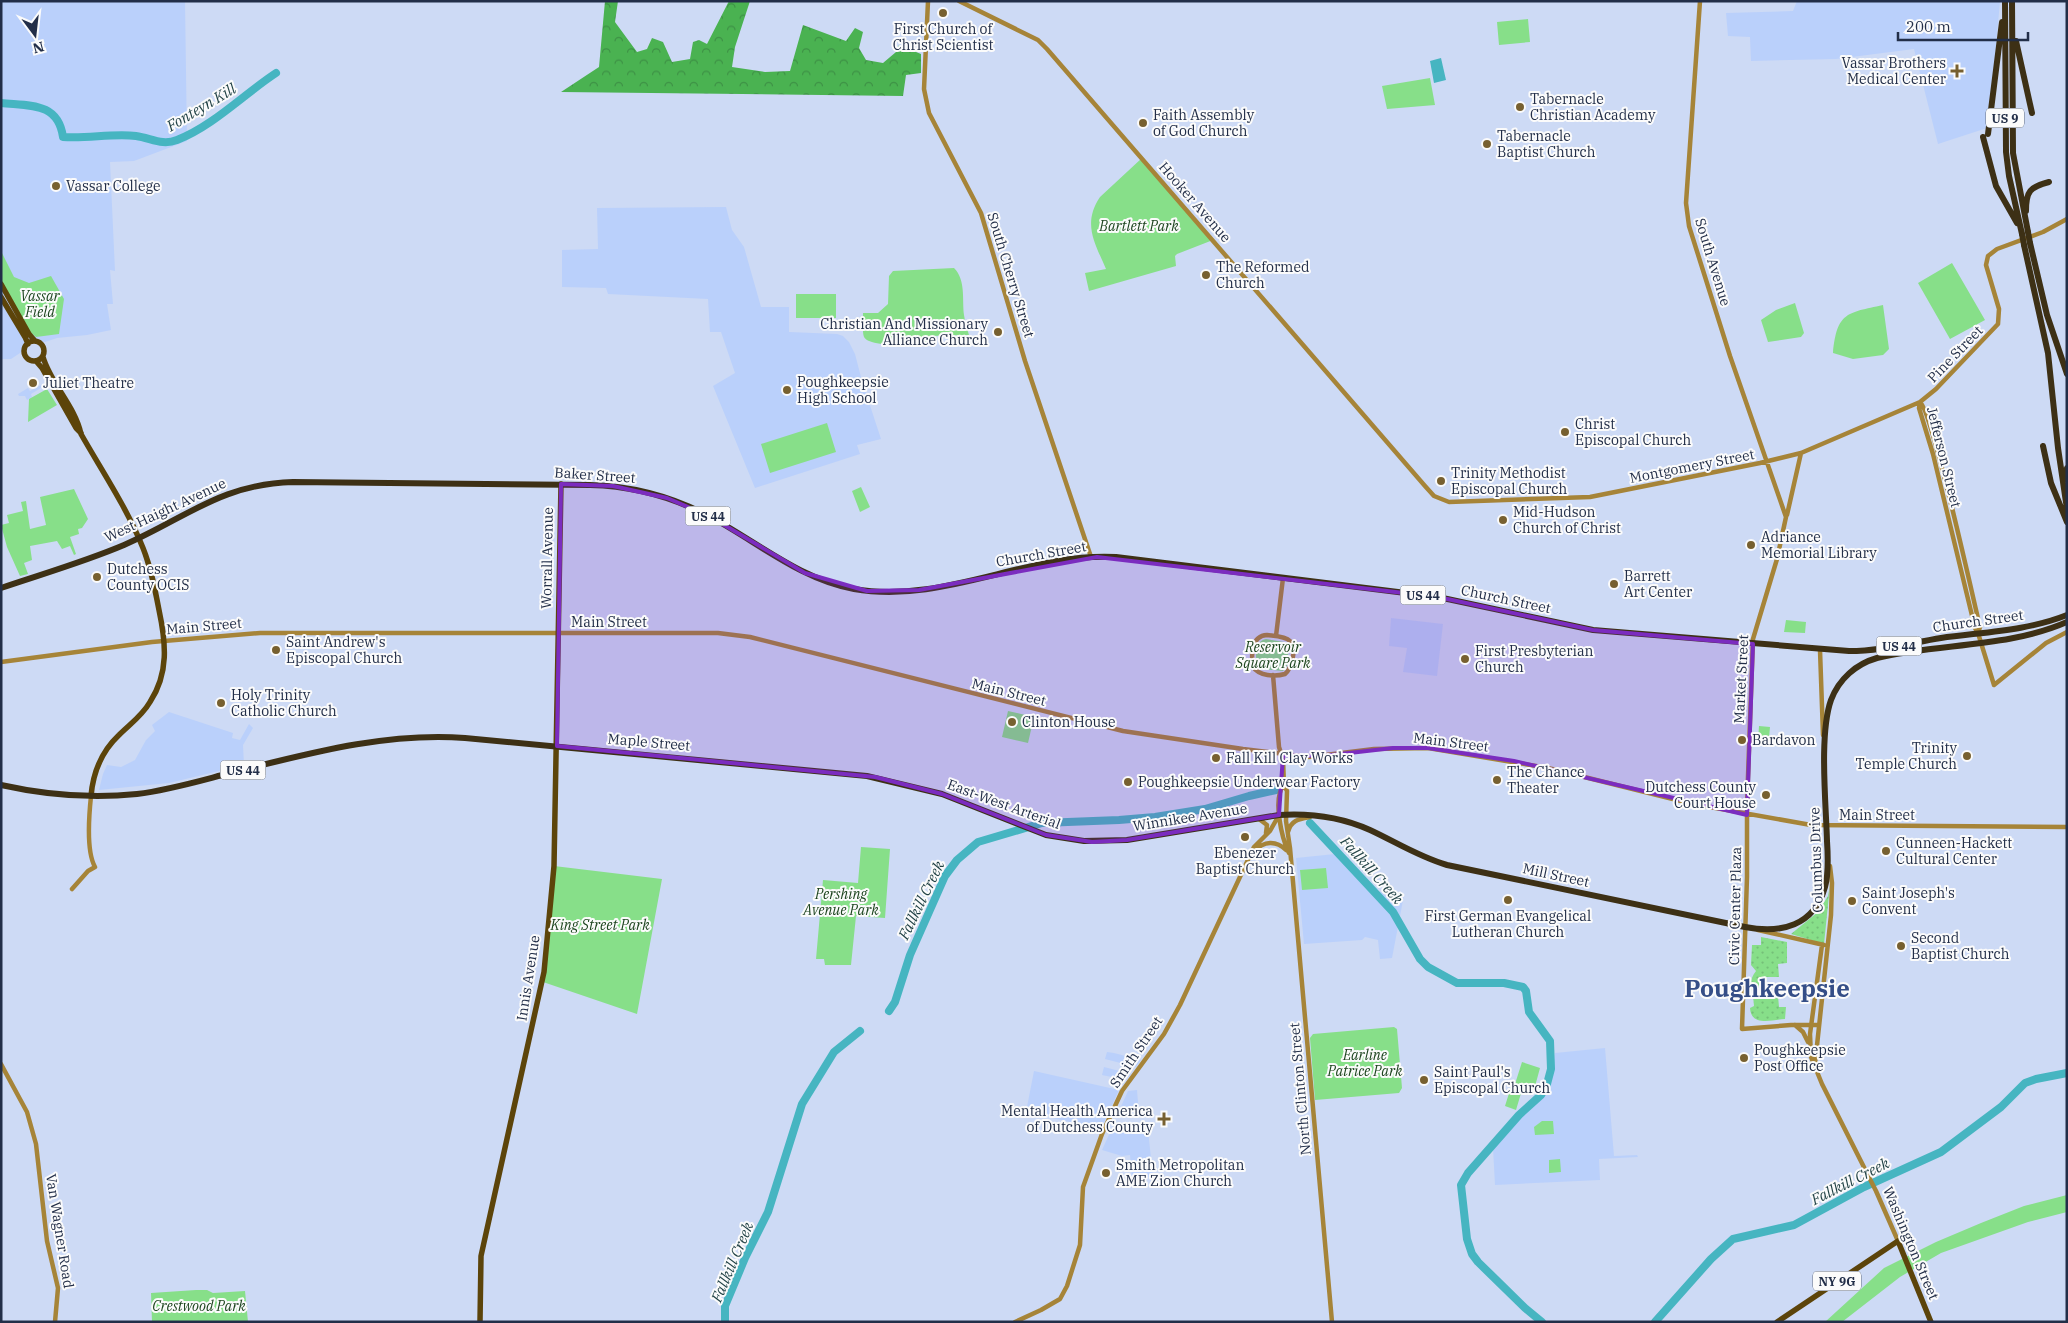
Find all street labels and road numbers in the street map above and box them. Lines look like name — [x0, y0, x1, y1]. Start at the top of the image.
road number: US 9 — [1986, 109, 2024, 128]
street label: Hooker Avenue — [1155, 158, 1235, 246]
street label: South Cherry Street — [983, 210, 1039, 340]
street label: South Avenue — [1691, 216, 1735, 308]
street label: Pine Street — [1923, 322, 1987, 386]
street label: Jefferson Street — [1923, 405, 1965, 509]
street label: Montgomery Street — [1628, 445, 1756, 487]
street label: Baker Street — [554, 463, 636, 487]
street label: West Haight Avenue — [101, 474, 229, 546]
road number: US 44 — [686, 506, 730, 526]
street label: Worrall Avenue — [537, 507, 557, 609]
street label: Church Street — [995, 537, 1088, 571]
street label: Church Street — [1460, 581, 1553, 617]
road number: US 44 — [1400, 586, 1446, 604]
street label: Church Street — [1932, 606, 2024, 636]
street label: Main Street — [571, 613, 647, 631]
street label: Main Street — [165, 614, 243, 638]
street label: Market Street — [1730, 634, 1752, 724]
road number: US 44 — [1876, 636, 1922, 656]
street label: Main Street — [970, 674, 1048, 710]
street label: Main Street — [1412, 728, 1490, 756]
street label: Maple Street — [607, 729, 691, 755]
road number: US 44 — [220, 760, 266, 780]
street label: East-West Arterial — [945, 775, 1063, 833]
street label: Winnikee Avenue — [1132, 799, 1248, 835]
street label: Main Street — [1839, 806, 1915, 824]
street label: Columbus Drive — [1805, 807, 1827, 913]
street label: Civic Center Plaza — [1725, 846, 1745, 965]
street label: Mill Street — [1521, 859, 1591, 891]
street label: Innis Avenue — [512, 934, 544, 1022]
street label: Smith Street — [1106, 1013, 1166, 1091]
street label: North Clinton Street — [1285, 1022, 1315, 1156]
street label: Van Wagner Road — [42, 1173, 78, 1290]
street label: Washington Street — [1879, 1184, 1943, 1302]
road number: NY 9G — [1813, 1272, 1861, 1290]

